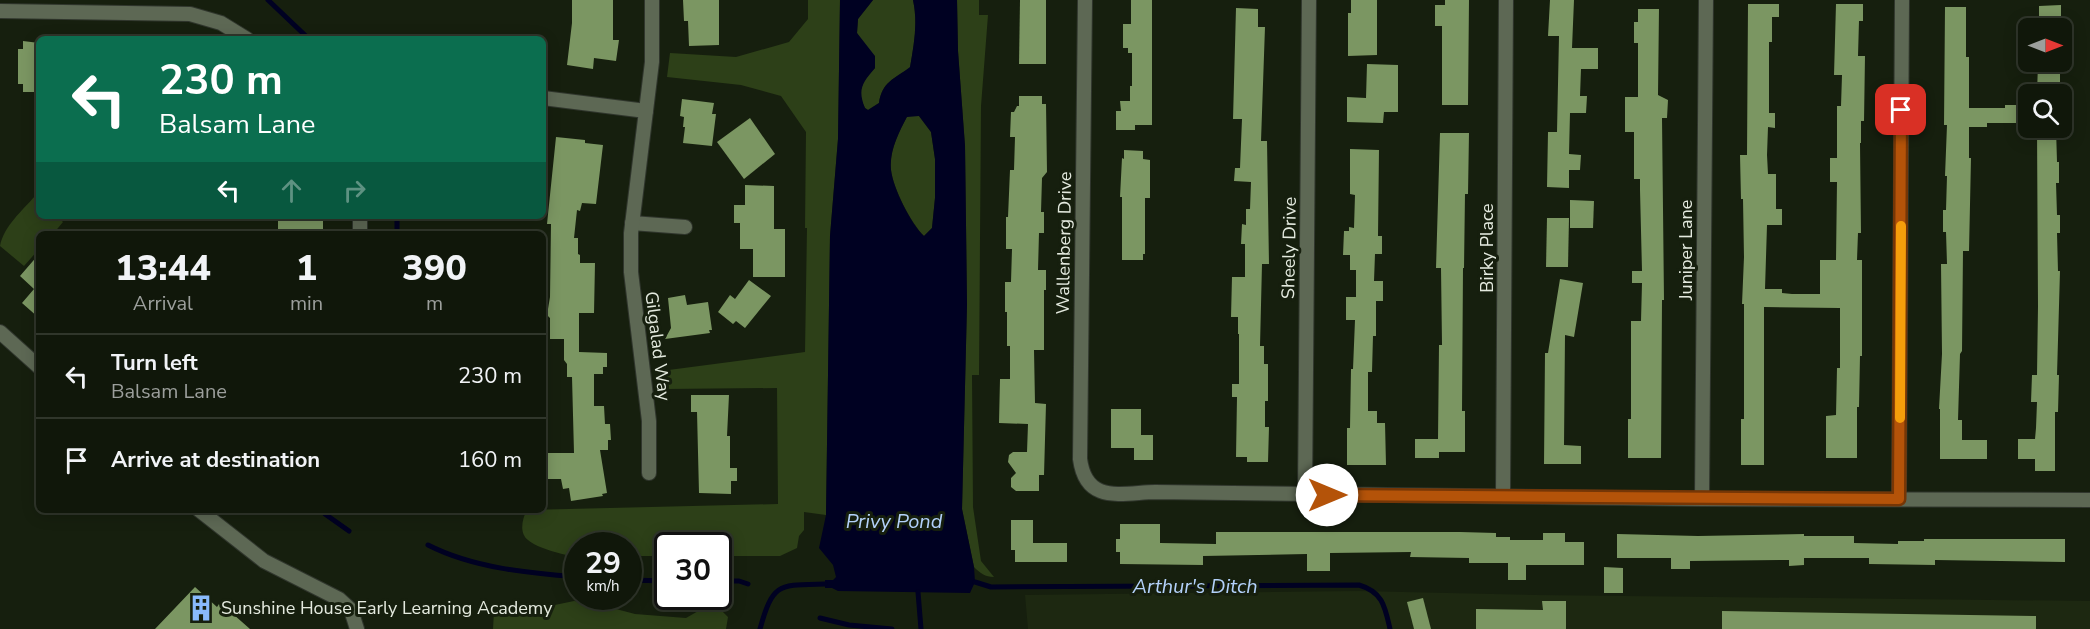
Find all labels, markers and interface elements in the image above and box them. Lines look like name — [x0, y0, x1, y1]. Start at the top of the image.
north arrow — [2018, 18, 2072, 72]
map controls — [2018, 18, 2072, 138]
text: 230 m — [159, 52, 283, 109]
icon: left — [60, 60, 138, 138]
pin — [1875, 84, 1926, 135]
button: search — [2018, 84, 2072, 138]
icon: arrive — [1884, 93, 1917, 126]
text: Balsam Lane — [159, 106, 315, 143]
street label: Wallenberg Drive — [1051, 171, 1077, 315]
icon: left — [212, 174, 245, 207]
icon: ahead — [275, 174, 308, 207]
icon: right — [338, 174, 371, 207]
street label: Sheely Drive — [1276, 197, 1302, 299]
street label: Juniper Lane — [1674, 200, 1698, 301]
street label: Birky Place — [1475, 203, 1499, 293]
text: 13:44 — [115, 244, 211, 293]
text: 1 — [296, 244, 317, 293]
text: 390 — [402, 244, 467, 293]
text: Arrival — [133, 290, 193, 317]
text: min — [290, 290, 323, 317]
text: m — [426, 290, 443, 317]
street label: Gilgalad Way — [639, 290, 677, 403]
text: Turn left — [111, 348, 198, 378]
icon: left — [60, 360, 93, 393]
text: 230 m — [458, 361, 522, 391]
text: Balsam Lane — [111, 378, 227, 405]
icon: arrive — [60, 444, 93, 477]
text: Arrive at destination — [111, 445, 320, 475]
text: 160 m — [458, 445, 522, 475]
position arrow — [1295, 463, 1359, 527]
water label: Privy Pond — [846, 508, 943, 535]
speed limit sign: 30 — [654, 532, 732, 610]
text: 29 — [585, 543, 621, 584]
water label: Arthur's Ditch — [1131, 573, 1258, 600]
text: km/h — [586, 576, 620, 596]
building icon: Sunshine House Early Learning Academy — [186, 593, 216, 623]
place label: Sunshine House Early Learning Academy — [221, 596, 553, 620]

